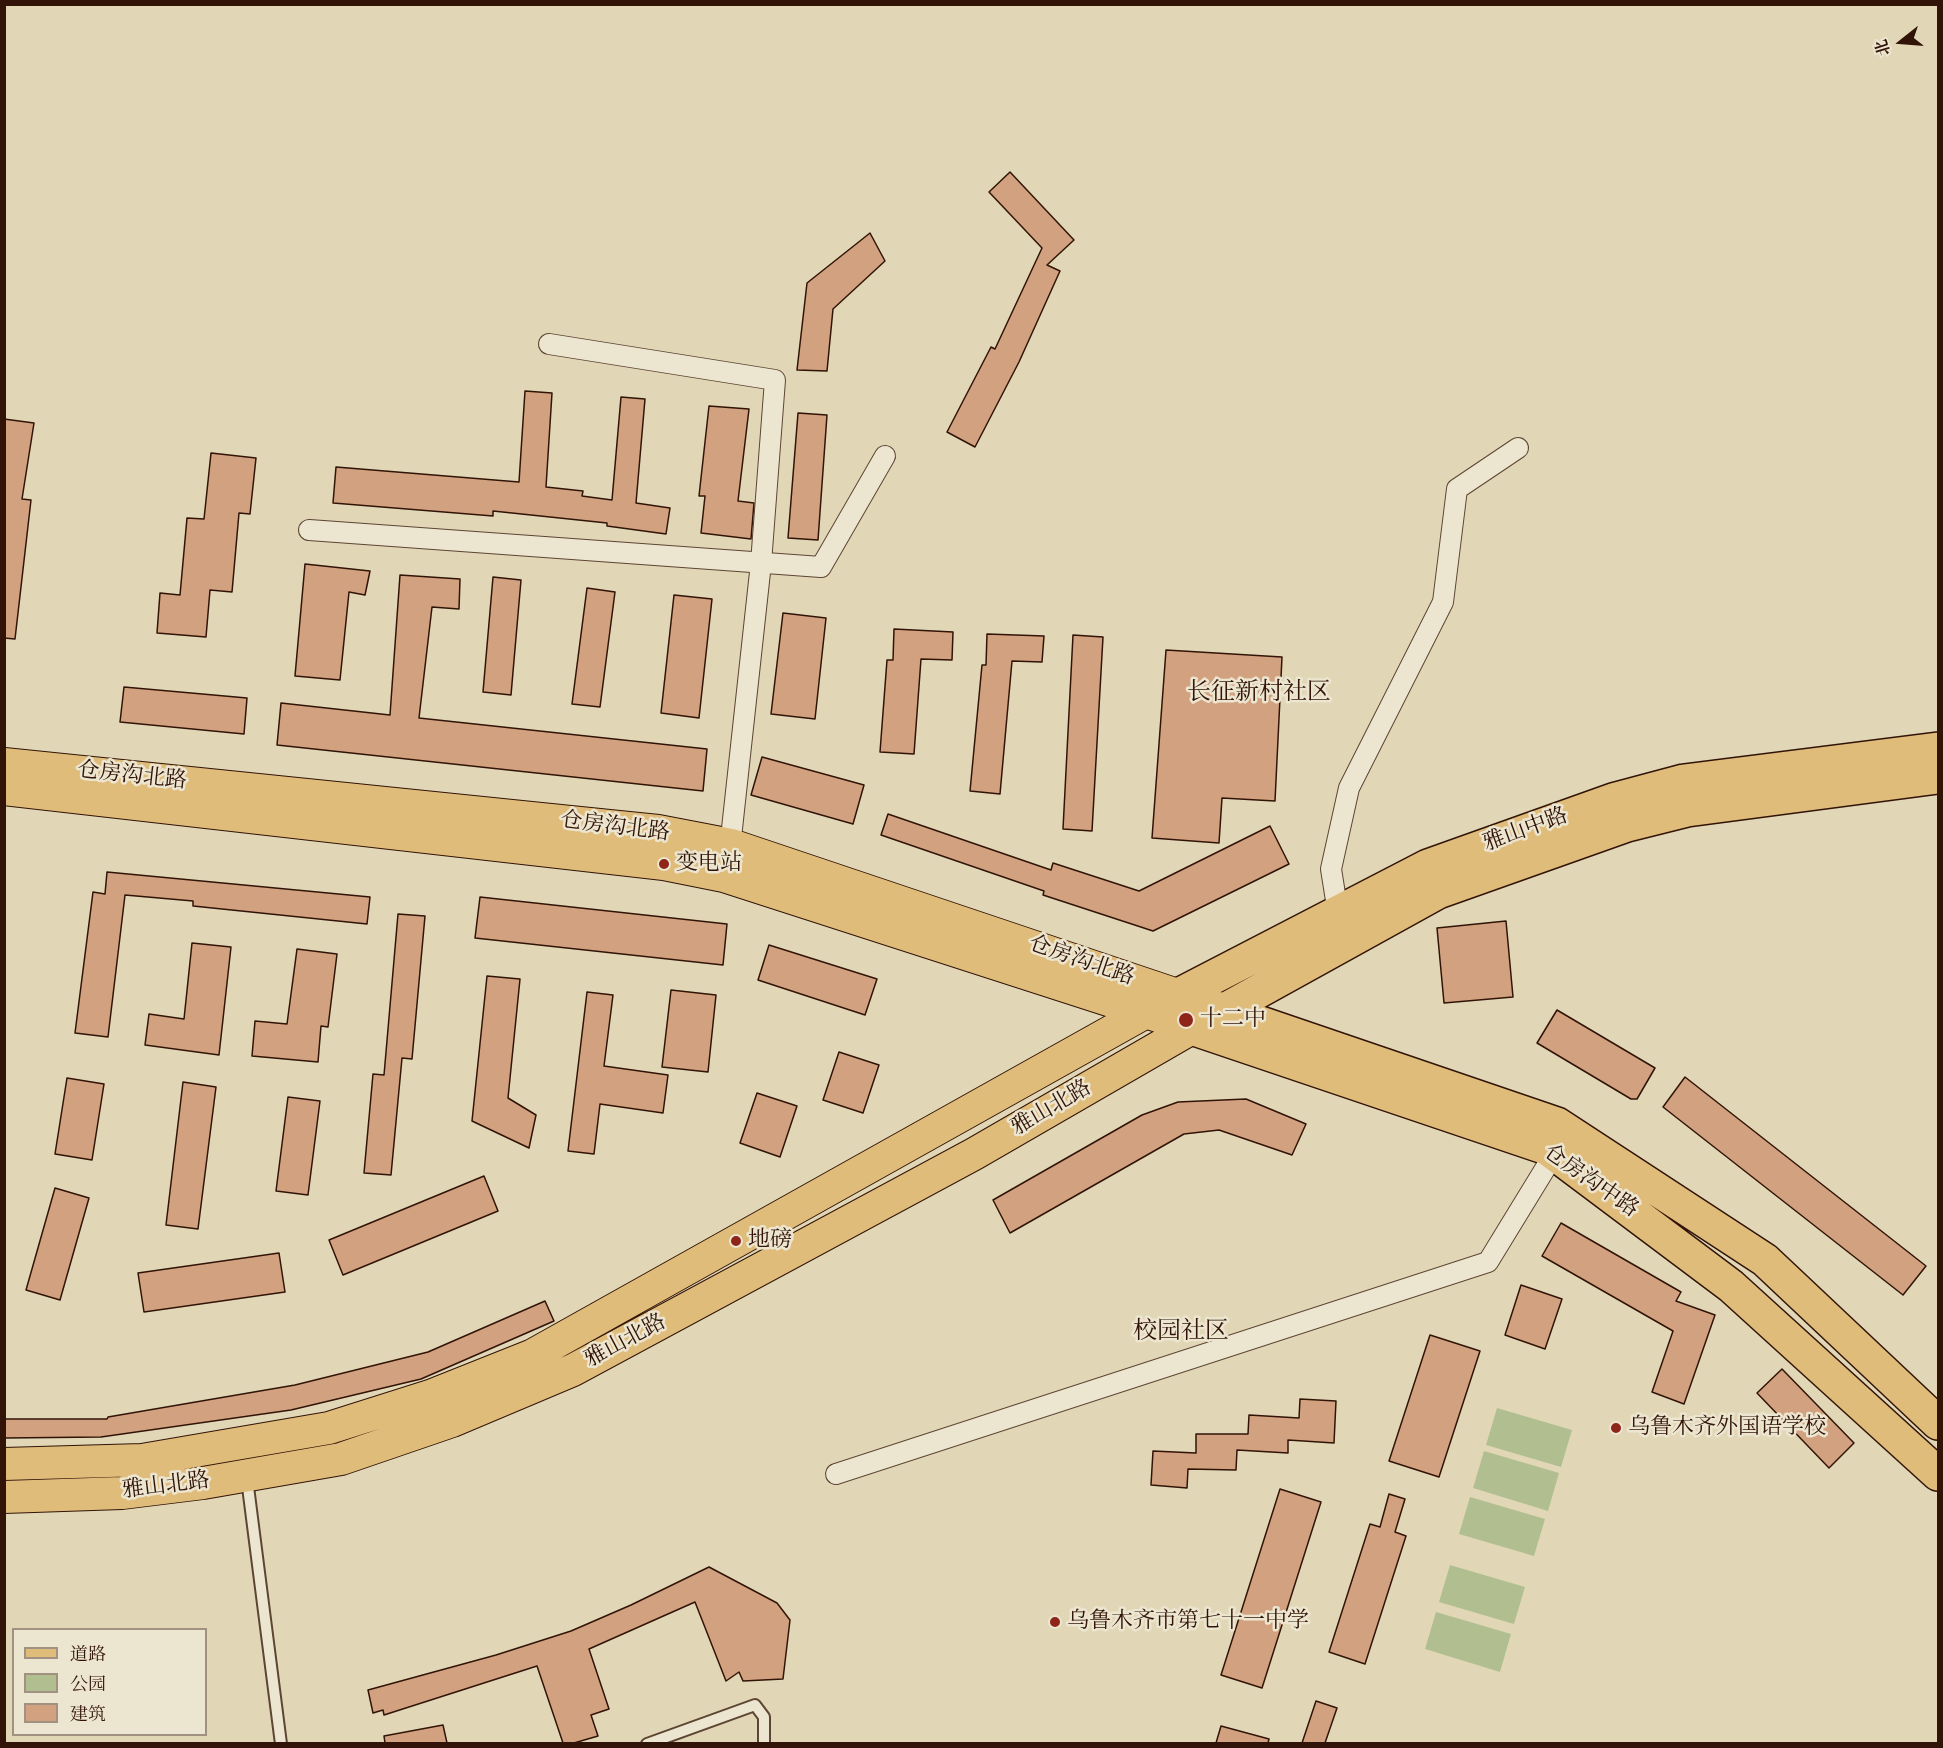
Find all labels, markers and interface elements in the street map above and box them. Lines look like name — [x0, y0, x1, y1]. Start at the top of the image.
north arrow — [1871, 12, 1931, 72]
text: 北 — [1872, 37, 1896, 58]
district label: 长征新村社区 — [1187, 680, 1331, 708]
street label: 仓房沟北路 — [76, 758, 188, 796]
street label: 雅山中路 — [1480, 804, 1572, 858]
street label: 仓房沟北路 — [559, 808, 671, 848]
place label: 变电站 — [676, 851, 742, 877]
marker: 变电站 — [657, 857, 671, 871]
street label: 仓房沟北路 — [1025, 932, 1137, 992]
place label: 十二中 — [1200, 1007, 1266, 1033]
marker: 十二中 — [1177, 1011, 1195, 1029]
street label: 雅山北路 — [1007, 1076, 1097, 1142]
street label: 仓房沟中路 — [1537, 1140, 1643, 1224]
place label: 地磅 — [748, 1228, 792, 1254]
marker: 地磅 — [729, 1234, 743, 1248]
street label: 雅山北路 — [581, 1310, 671, 1374]
district label: 校园社区 — [1133, 1319, 1229, 1347]
place label: 乌鲁木齐外国语学校 — [1628, 1415, 1826, 1441]
marker: 乌鲁木齐外国语学校 — [1609, 1421, 1623, 1435]
street label: 雅山北路 — [121, 1469, 211, 1505]
place label: 乌鲁木齐市第七十一中学 — [1067, 1609, 1309, 1635]
marker: 乌鲁木齐市第七十一中学 — [1048, 1615, 1062, 1629]
legend — [12, 1628, 207, 1736]
text: 道路 — [70, 1644, 106, 1667]
text: 公园 — [70, 1674, 106, 1697]
text: 建筑 — [70, 1704, 106, 1727]

